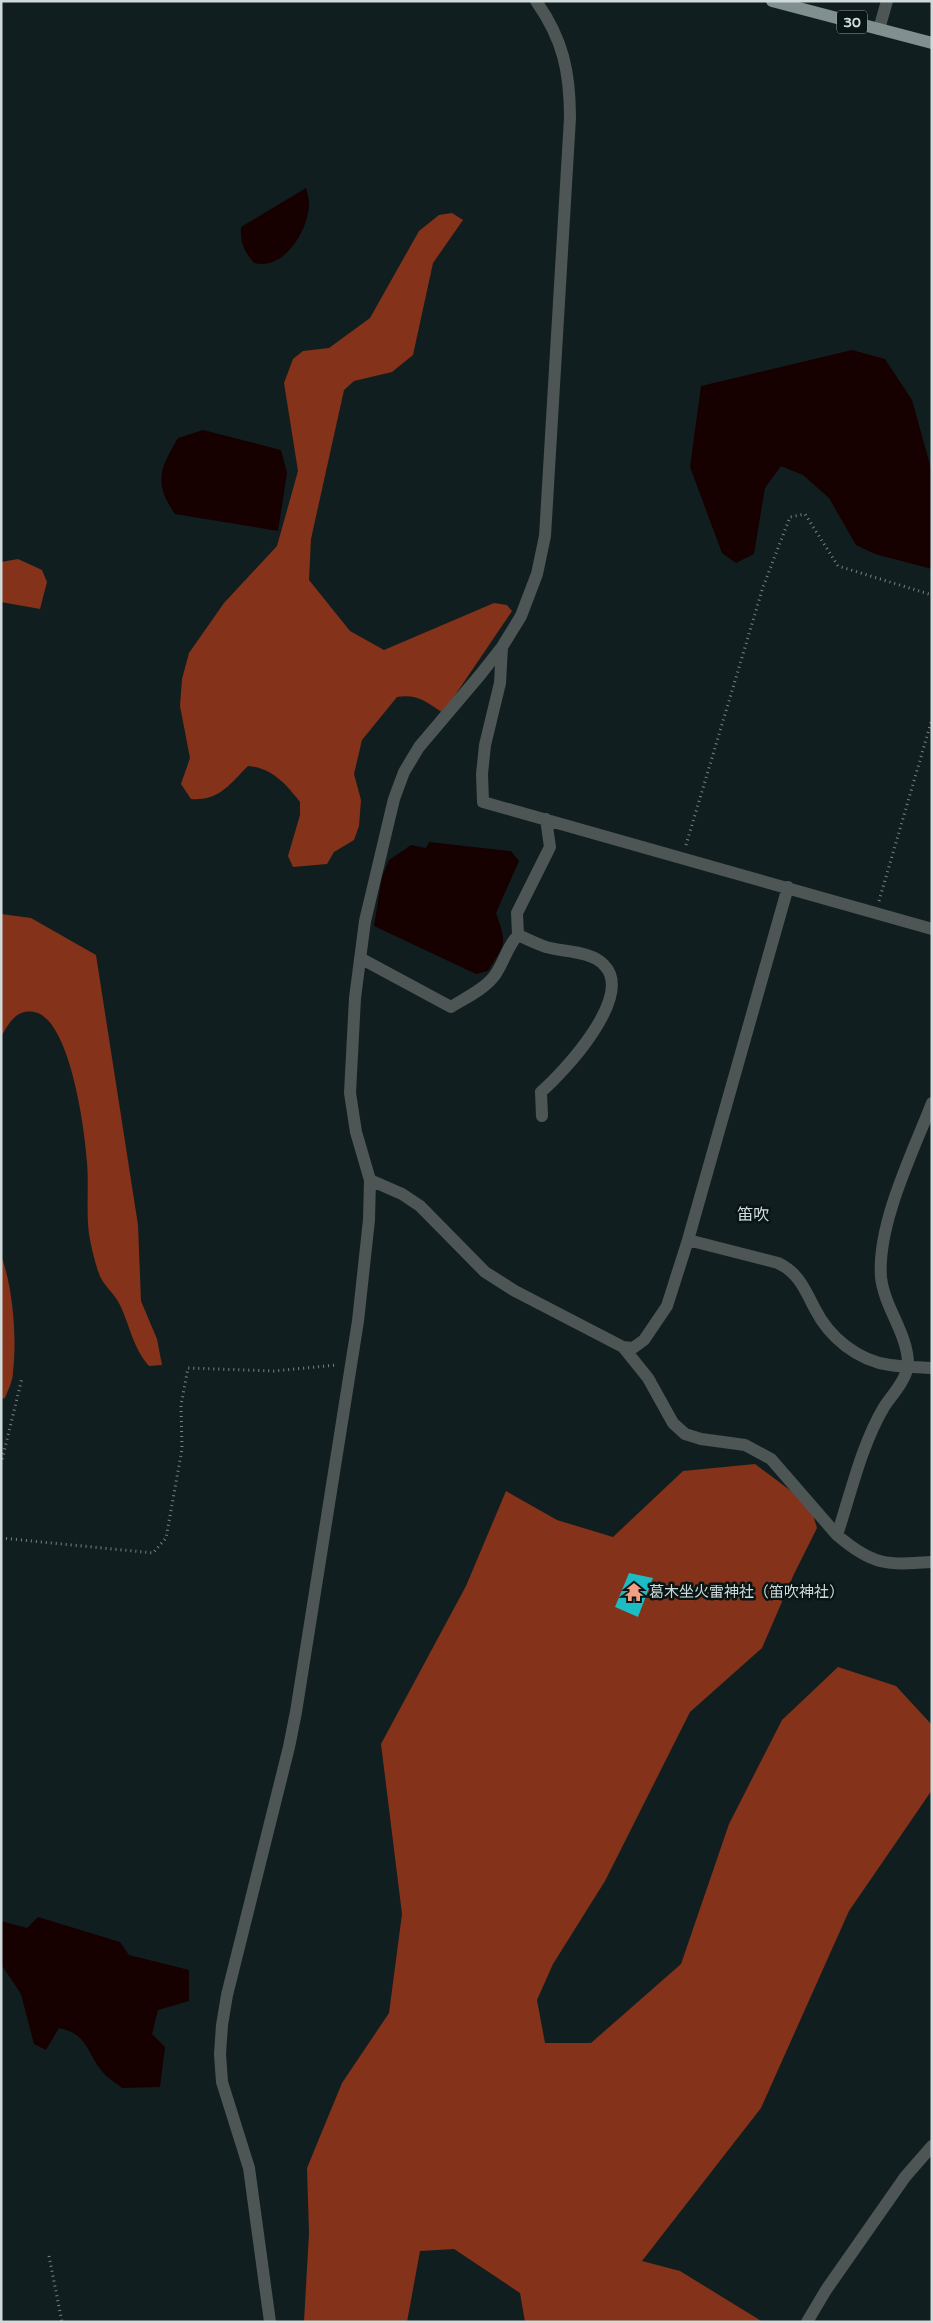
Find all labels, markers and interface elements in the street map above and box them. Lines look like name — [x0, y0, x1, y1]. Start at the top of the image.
road number: 30 — [837, 11, 867, 34]
district label: 笛吹 — [737, 1205, 769, 1225]
temple icon: 葛木坐火雷神社（笛吹神社） — [623, 1581, 645, 1603]
place label: 葛木坐火雷神社（笛吹神社） — [649, 1583, 844, 1601]

